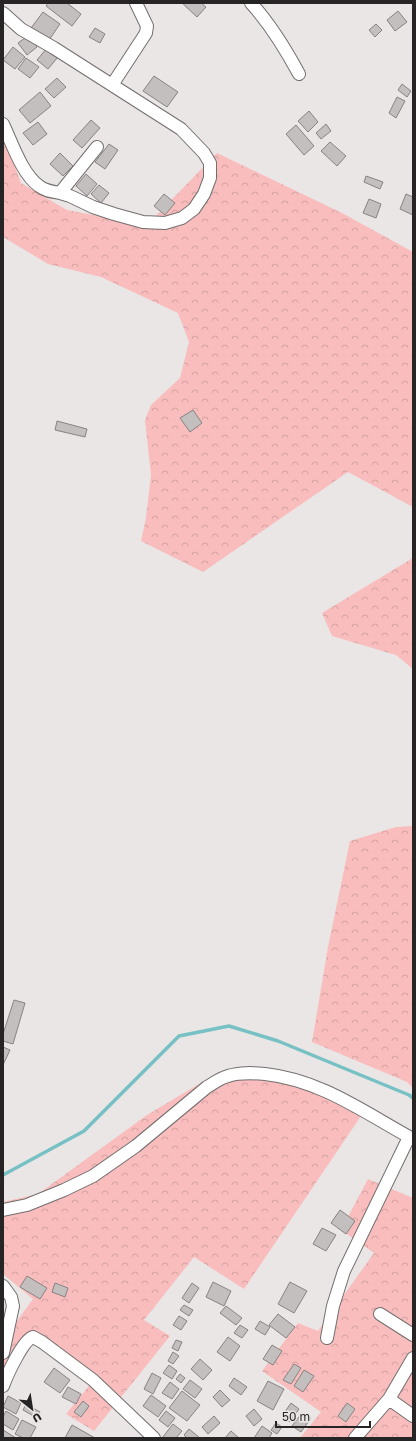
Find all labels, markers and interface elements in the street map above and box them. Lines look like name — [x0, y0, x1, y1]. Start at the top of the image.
north arrow — [12, 1389, 52, 1429]
scale bar — [276, 1403, 370, 1429]
text: 50 m — [282, 1409, 310, 1424]
text: U — [31, 1410, 44, 1426]

